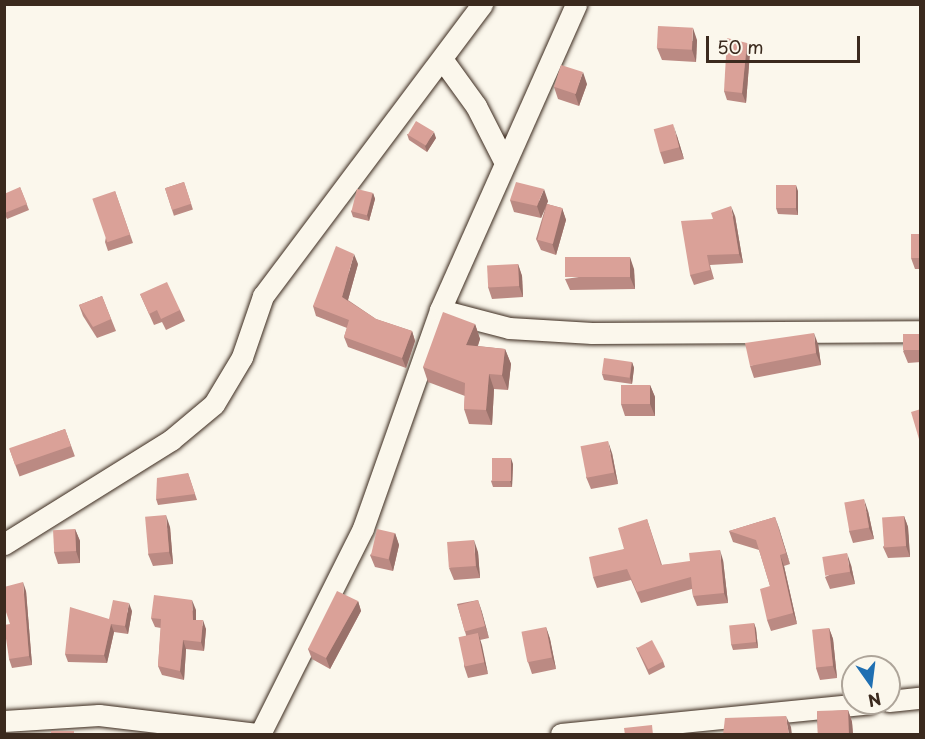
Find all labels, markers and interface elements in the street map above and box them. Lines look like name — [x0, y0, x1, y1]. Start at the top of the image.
scale bar — [709, 24, 864, 62]
text: 50 m — [717, 33, 764, 60]
north arrow — [841, 655, 901, 715]
text: N — [866, 687, 884, 714]

